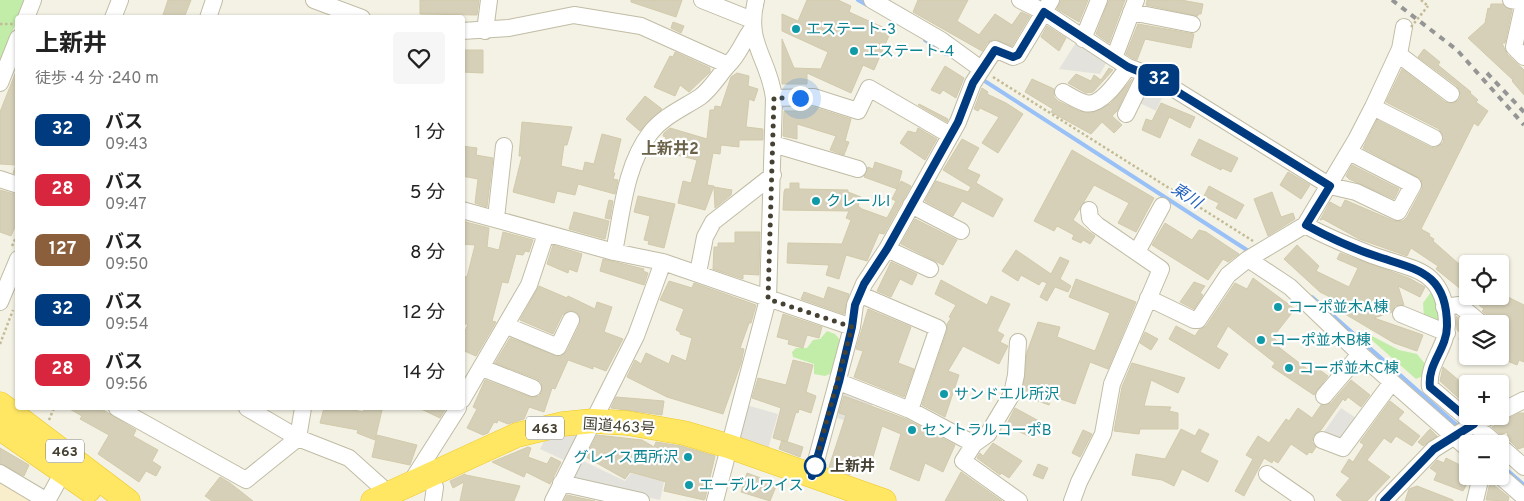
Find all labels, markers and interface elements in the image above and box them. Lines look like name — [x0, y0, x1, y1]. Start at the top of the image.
place label: エステート-3 — [806, 21, 896, 40]
marker: エステート-3 — [790, 23, 802, 35]
text: 上新井 — [35, 30, 107, 60]
button: heart — [393, 32, 445, 84]
place label: エステート-4 — [864, 43, 954, 62]
marker: エステート-4 — [848, 45, 860, 57]
line badge: 32 — [1136, 64, 1182, 96]
text: 32 — [1148, 68, 1170, 91]
text: 徒歩 · 4 分 · 240 m — [35, 69, 159, 89]
your location — [788, 86, 813, 111]
text: バス — [105, 111, 143, 135]
text: 32 — [52, 118, 73, 141]
text: 1 分 — [414, 121, 445, 145]
text: 09:43 — [105, 135, 148, 155]
district label: 上新井2 — [641, 139, 699, 160]
text: バス — [105, 171, 143, 195]
text: 28 — [51, 178, 74, 201]
water label: 東川 — [1167, 180, 1206, 215]
text: 5 分 — [410, 181, 445, 205]
place label: クレールI — [826, 193, 890, 212]
text: 09:47 — [105, 195, 147, 215]
marker: クレールI — [810, 195, 822, 207]
text: バス — [105, 231, 143, 255]
text: 127 — [49, 238, 76, 261]
text: 8 分 — [410, 241, 445, 265]
text: 09:50 — [105, 255, 149, 275]
map controls — [1459, 255, 1509, 485]
button: locate — [1459, 255, 1509, 305]
text: バス — [105, 291, 143, 315]
text: 32 — [52, 298, 73, 321]
place label: コーポ並木A棟 — [1288, 298, 1388, 318]
text: 12 分 — [403, 301, 445, 325]
marker: コーポ並木A棟 — [1272, 301, 1284, 313]
text: 09:54 — [105, 315, 149, 335]
button: layers — [1459, 315, 1509, 365]
place label: コーポ並木B棟 — [1271, 331, 1371, 351]
marker: コーポ並木B棟 — [1255, 334, 1267, 346]
text: バス — [105, 351, 143, 375]
text: 28 — [51, 358, 74, 381]
place label: コーポ並木C棟 — [1299, 359, 1399, 379]
text: 14 分 — [403, 361, 445, 385]
marker: コーポ並木C棟 — [1283, 362, 1295, 374]
text: 09:56 — [105, 375, 148, 395]
button: + — [1459, 375, 1509, 425]
place label: サンドエル所沢 — [954, 386, 1059, 405]
marker: サンドエル所沢 — [938, 388, 950, 400]
street label: 国道463号 — [582, 415, 656, 439]
road number: 463 — [526, 416, 564, 439]
place label: セントラルコーポB — [922, 422, 1052, 441]
marker: セントラルコーポB — [906, 424, 918, 436]
button: − — [1459, 435, 1509, 485]
road number: 463 — [46, 440, 84, 462]
place label: グレイス西所沢 — [573, 449, 678, 468]
marker: グレイス西所沢 — [682, 451, 694, 463]
marker: 上新井 — [804, 455, 826, 477]
place label: 上新井 — [830, 457, 875, 477]
place label: エーデルワイス — [699, 477, 804, 496]
marker: エーデルワイス — [683, 479, 695, 491]

